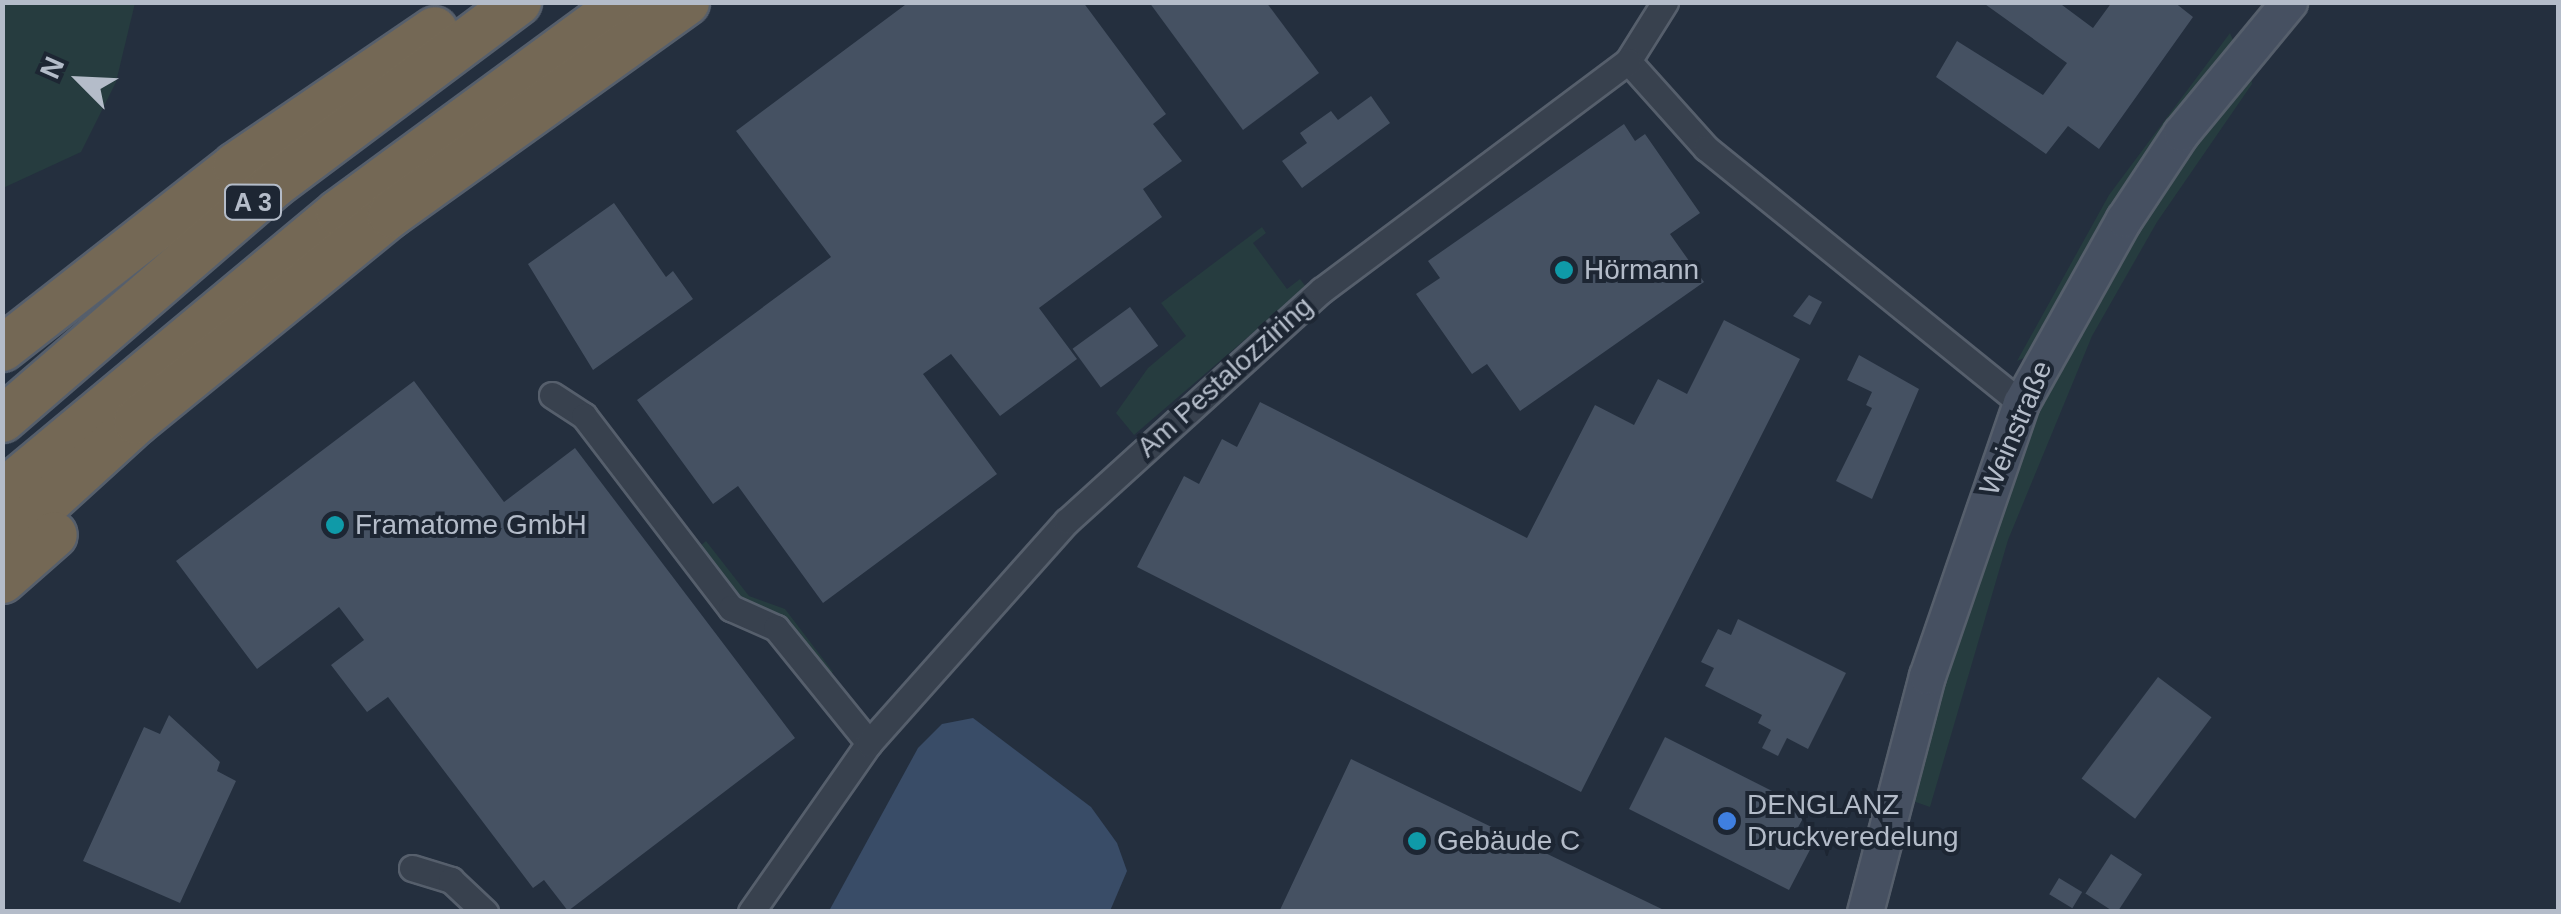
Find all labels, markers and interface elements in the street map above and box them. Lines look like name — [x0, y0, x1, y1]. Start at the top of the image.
north arrow — [30, 30, 130, 130]
text: N — [34, 52, 70, 83]
road number: A 3 — [223, 182, 283, 222]
place label: Hörmann — [1584, 253, 1699, 287]
marker: Hörmann — [1553, 259, 1575, 281]
street label: Am Pestalozziring — [1130, 290, 1320, 464]
street label: Weinstraße — [1973, 356, 2059, 500]
place label: Framatome GmbH — [355, 508, 587, 542]
marker: Framatome GmbH — [324, 514, 346, 536]
place label: DENGLANZ Druckveredelung — [1747, 788, 1959, 854]
marker: DENGLANZ Druckveredelung — [1716, 810, 1738, 832]
place label: Gebäude C — [1437, 824, 1580, 858]
marker: Gebäude C — [1406, 830, 1428, 852]

